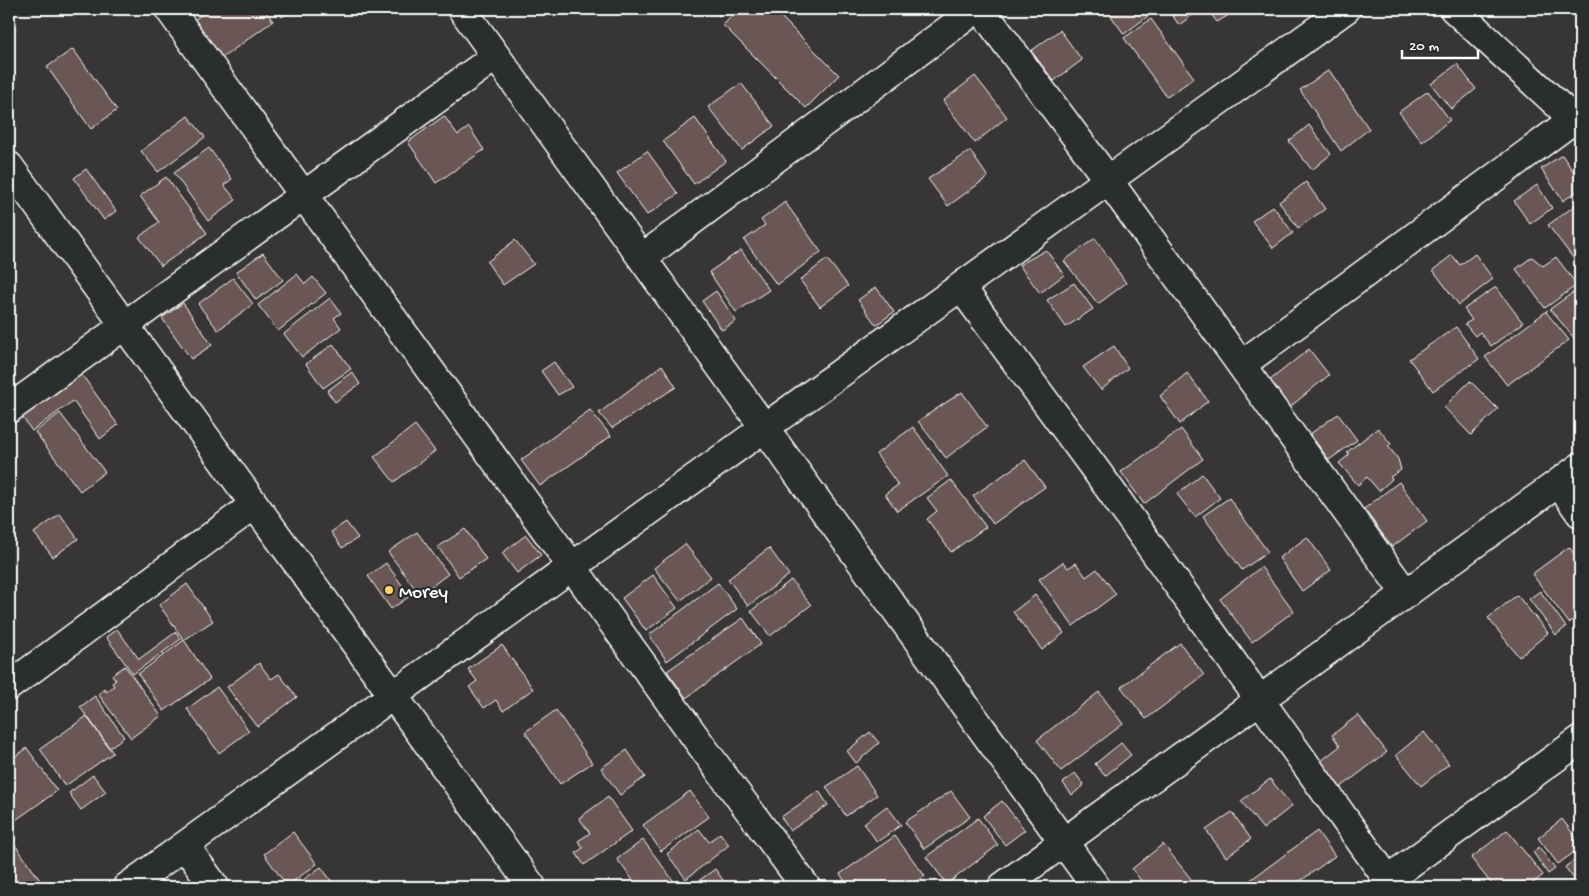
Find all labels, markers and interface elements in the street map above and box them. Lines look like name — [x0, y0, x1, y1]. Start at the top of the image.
scale bar — [1402, 28, 1478, 60]
text: 20 m — [1409, 38, 1439, 56]
place label: Morey — [399, 582, 449, 605]
marker: Morey — [383, 584, 395, 596]

